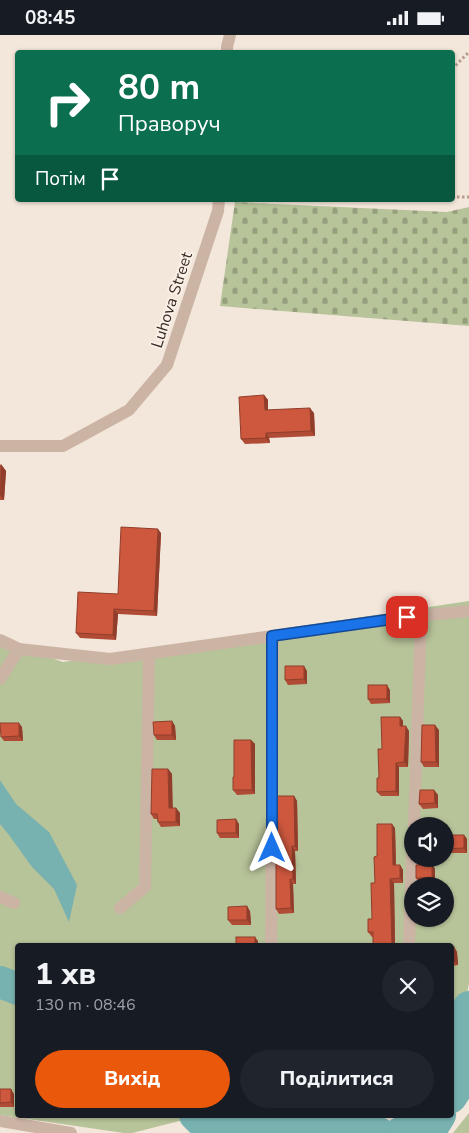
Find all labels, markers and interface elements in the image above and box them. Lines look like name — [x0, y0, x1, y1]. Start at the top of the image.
text: 08:45 — [25, 5, 75, 31]
text: 80 m — [118, 64, 200, 111]
icon: right — [35, 70, 100, 135]
text: Праворуч — [118, 109, 221, 139]
icon: arrive — [96, 165, 124, 193]
text: Потім — [35, 166, 86, 192]
street label: Luhova Street — [146, 249, 198, 351]
pin — [386, 596, 428, 638]
icon: arrive — [393, 603, 421, 631]
map controls — [404, 817, 454, 927]
button: sound — [404, 817, 454, 867]
position arrow — [245, 821, 297, 873]
button: layers — [404, 877, 454, 927]
text: 1 хв — [35, 954, 96, 995]
button: close — [382, 960, 434, 1012]
text: 130 m · 08:46 — [35, 994, 136, 1016]
button: Вихід — [35, 1050, 230, 1108]
button: Поділитися — [240, 1050, 434, 1108]

